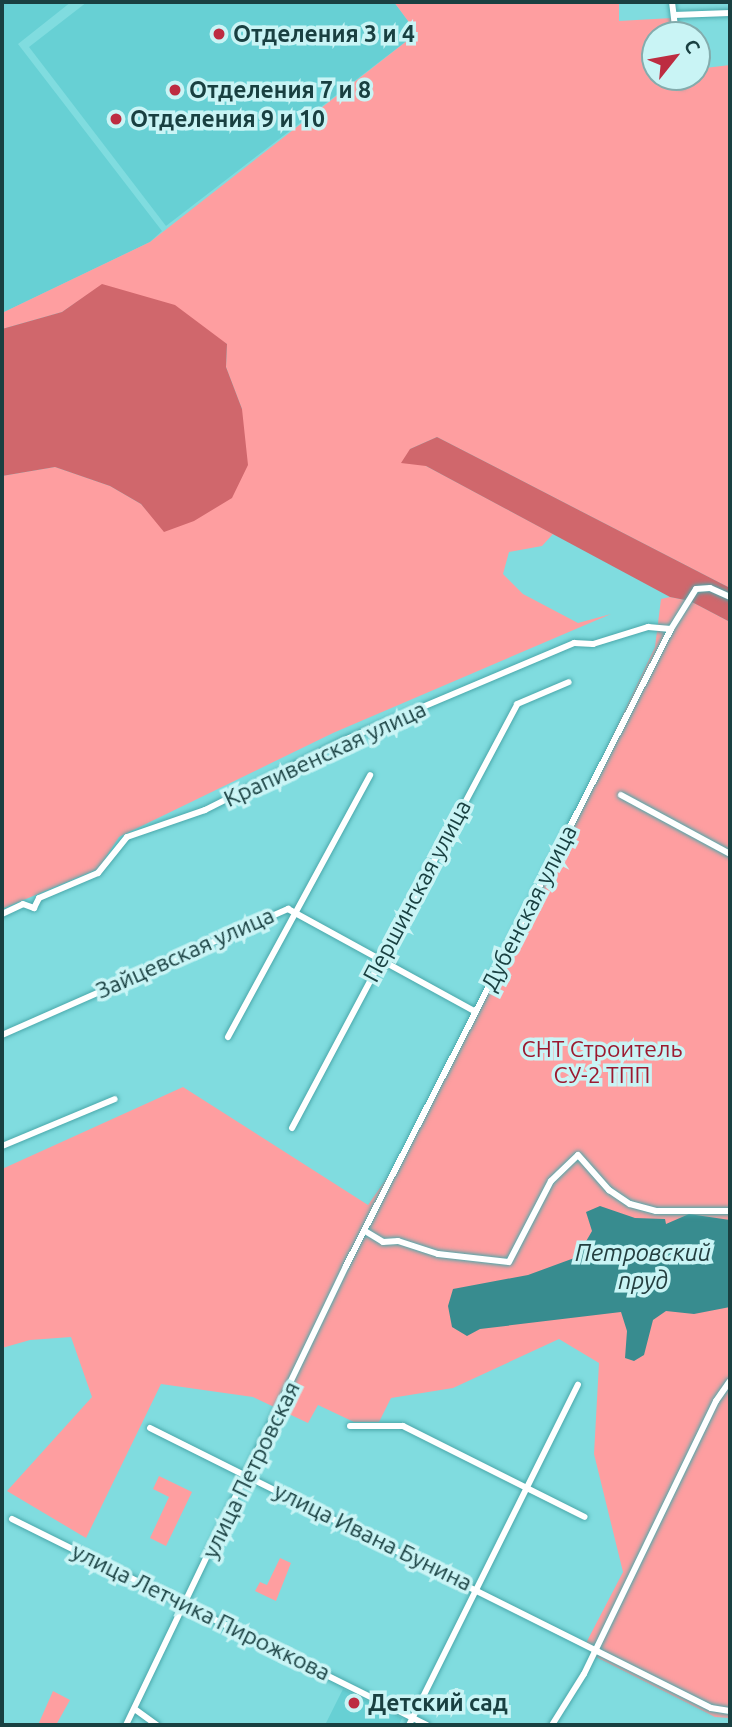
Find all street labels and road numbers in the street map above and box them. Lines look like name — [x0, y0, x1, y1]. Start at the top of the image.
street label: Крапивенская улица — [220, 695, 430, 813]
street label: Першинская улица — [357, 795, 477, 987]
street label: Дубенская улица — [475, 821, 583, 995]
street label: Зайцевская улица — [92, 901, 278, 1005]
street label: улица Петровская — [196, 1377, 306, 1563]
street label: улица Ивана Бунина — [269, 1477, 477, 1597]
street label: улица Летчика Пирожкова — [67, 1537, 335, 1687]

